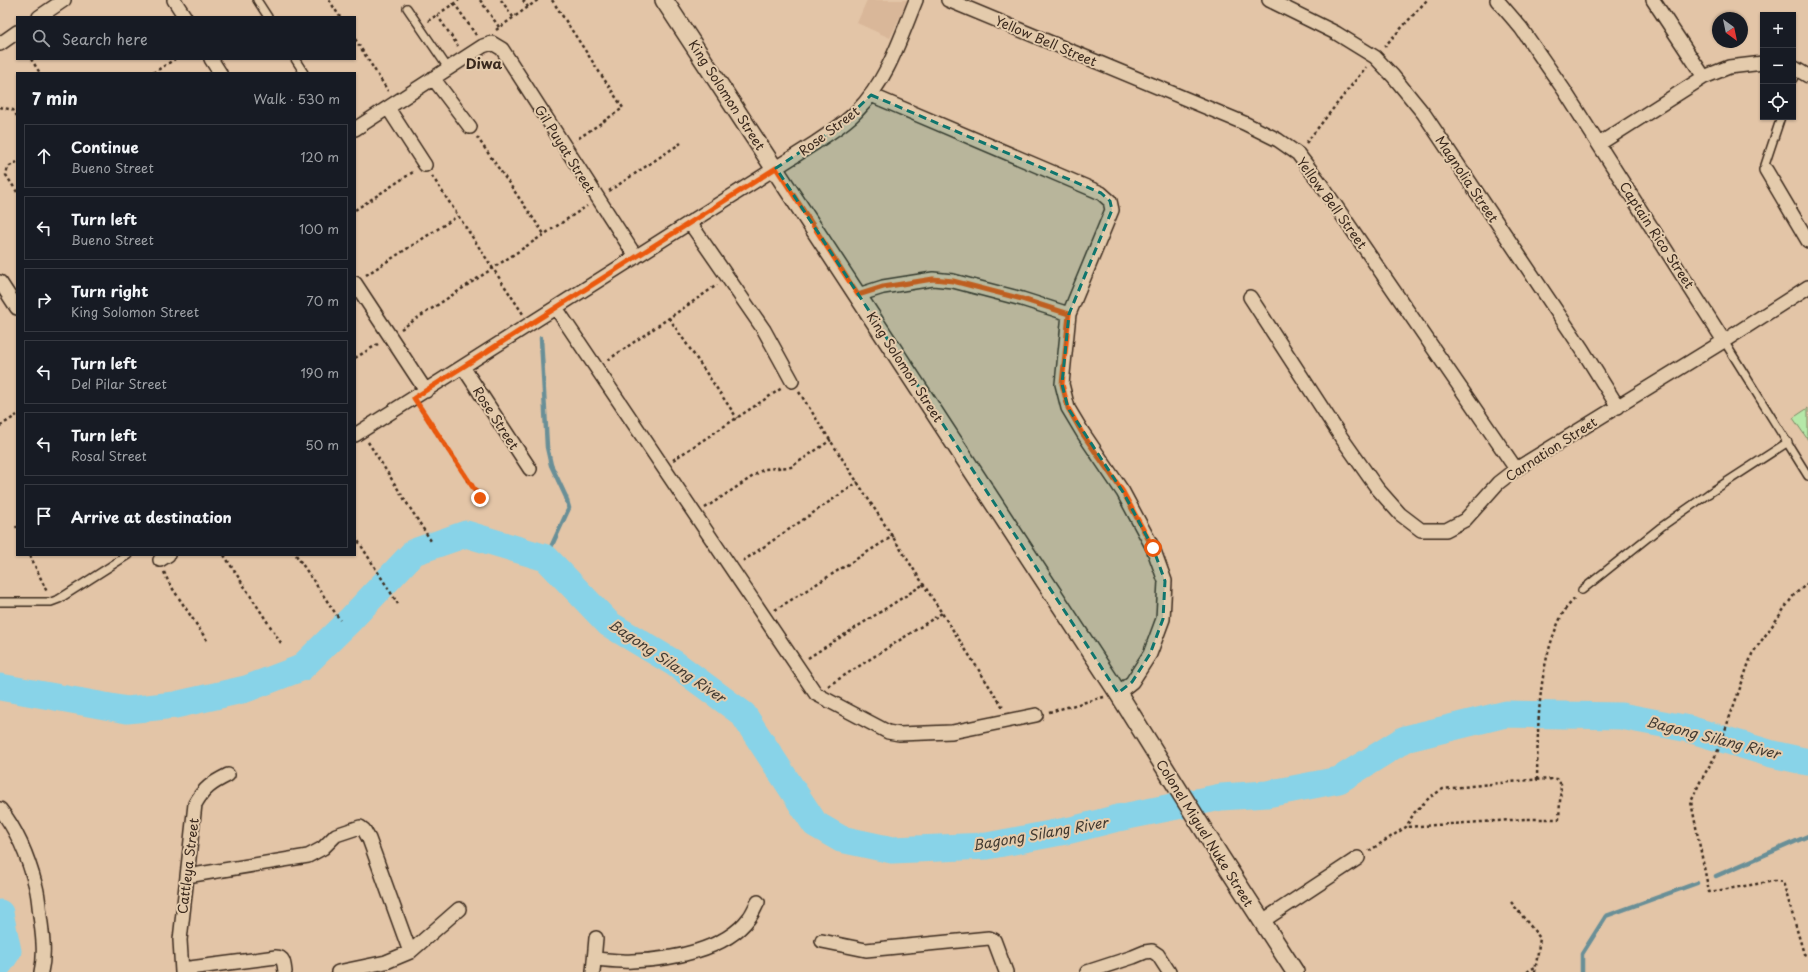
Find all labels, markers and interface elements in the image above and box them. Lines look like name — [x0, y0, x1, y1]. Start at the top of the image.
street label: Yellow Bell Street — [992, 10, 1100, 71]
north arrow — [1712, 12, 1748, 48]
map controls — [1760, 12, 1796, 120]
button: + — [1760, 12, 1796, 48]
search box — [16, 16, 356, 60]
icon: search — [30, 27, 52, 49]
text: Search here — [62, 27, 148, 50]
street label: King Solomon Street — [685, 36, 770, 154]
button: − — [1760, 48, 1796, 84]
district label: Diwa — [466, 53, 502, 74]
button: locate — [1760, 84, 1796, 120]
text: 7 min — [32, 85, 78, 111]
text: Walk · 530 m — [253, 89, 340, 108]
street label: Gil Puyat Street — [531, 101, 600, 196]
street label: Rose Street — [794, 101, 863, 160]
street label: Magnolia Street — [1431, 132, 1503, 226]
text: Continue — [71, 135, 139, 158]
icon: ahead — [33, 145, 55, 167]
text: 120 m — [300, 147, 339, 166]
street label: Yellow Bell Street — [1293, 153, 1372, 252]
text: Bueno Street — [71, 158, 154, 177]
street label: Captain Rico Street — [1616, 178, 1699, 292]
text: Turn left — [71, 207, 137, 230]
icon: left — [33, 217, 55, 239]
text: 100 m — [299, 219, 339, 238]
text: Bueno Street — [71, 230, 154, 249]
text: Turn right — [71, 279, 148, 302]
icon: right — [33, 289, 55, 311]
text: 70 m — [306, 291, 339, 310]
text: King Solomon Street — [71, 302, 199, 321]
street label: King Solomon Street — [863, 308, 948, 426]
text: Turn left — [71, 351, 137, 374]
icon: left — [33, 361, 55, 383]
text: 190 m — [300, 363, 339, 382]
text: Del Pilar Street — [71, 374, 167, 393]
street label: Rose Street — [469, 382, 524, 453]
street label: Carnation Street — [1501, 412, 1600, 485]
text: Turn left — [71, 423, 137, 446]
icon: left — [33, 433, 55, 455]
text: 50 m — [305, 435, 339, 454]
text: Rosal Street — [71, 446, 147, 465]
route end — [471, 489, 489, 507]
icon: arrive — [33, 505, 55, 527]
text: Arrive at destination — [71, 505, 232, 528]
route start — [1144, 539, 1162, 557]
water label: Bagong Silang River — [605, 614, 731, 708]
water label: Bagong Silang River — [1644, 711, 1784, 765]
street label: Colonel Miguel Nuke Street — [1152, 755, 1259, 910]
water label: Bagong Silang River — [971, 811, 1111, 856]
street label: Cattleya Street — [172, 817, 203, 915]

